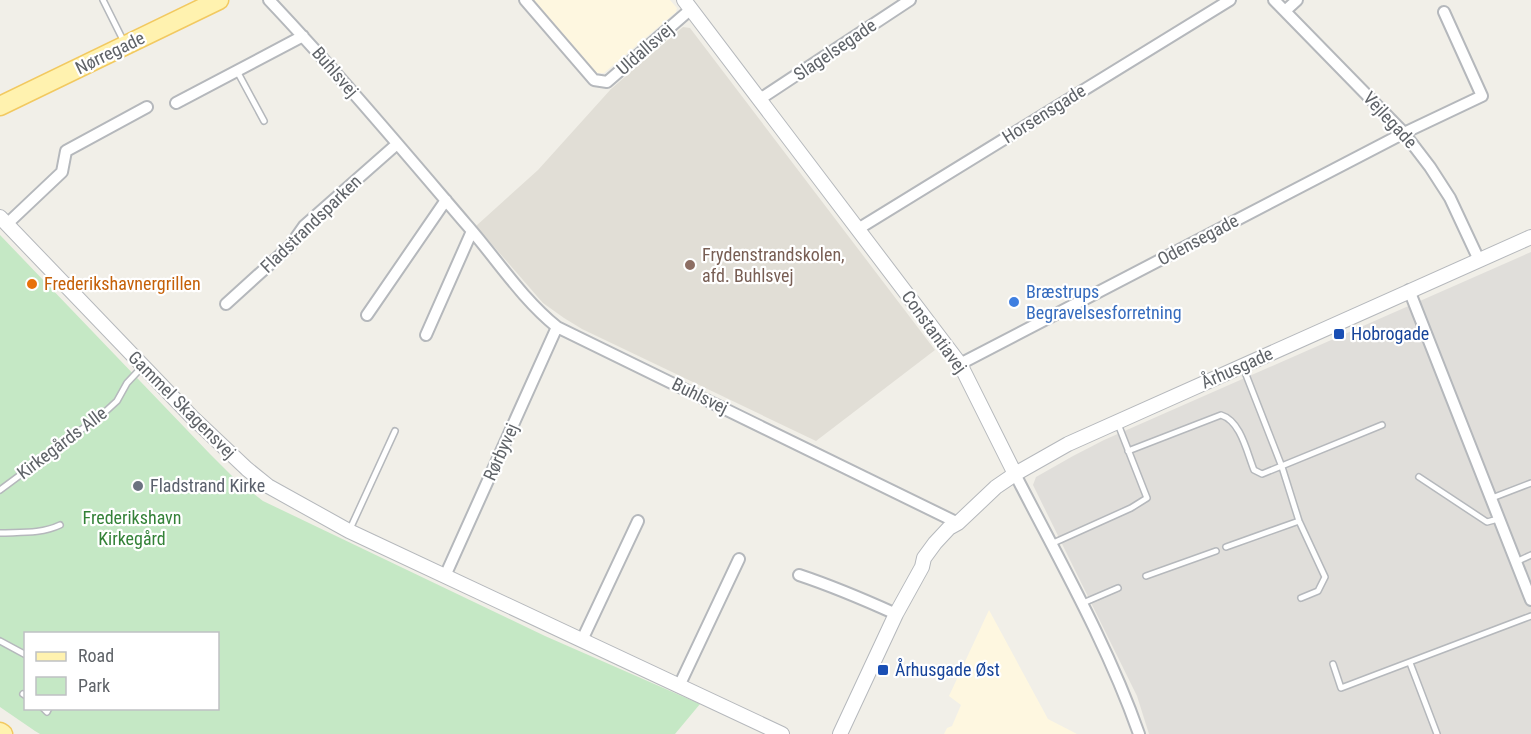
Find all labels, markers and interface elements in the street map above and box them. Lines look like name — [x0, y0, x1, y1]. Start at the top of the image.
street label: Slagelsegade — [789, 14, 880, 85]
street label: Uldallsvej — [612, 18, 677, 79]
street label: Nørregade — [72, 27, 148, 78]
street label: Buhlsvej — [308, 42, 363, 101]
street label: Horsensgade — [998, 80, 1089, 147]
street label: Vejlegade — [1359, 87, 1422, 152]
street label: Fladstrandsparken — [256, 170, 365, 277]
street label: Odensegade — [1154, 210, 1242, 270]
place label: Frydenstrandskolen, afd. Buhlsvej — [702, 244, 845, 286]
marker: Frydenstrandskolen, afd. Buhlsvej — [683, 258, 697, 272]
place label: Frederikshavnergrillen — [44, 273, 201, 294]
marker: Frederikshavnergrillen — [25, 277, 39, 291]
place label: Bræstrups Begravelsesforretning — [1026, 281, 1182, 323]
street label: Constantiavej — [897, 286, 971, 377]
marker: Bræstrups Begravelsesforretning — [1007, 295, 1021, 309]
place label: Hobrogade — [1351, 323, 1429, 344]
marker: Hobrogade — [1332, 327, 1346, 341]
street label: Århusgade — [1197, 342, 1276, 393]
street label: Gammel Skagensvej — [124, 347, 240, 463]
street label: Buhlsvej — [669, 373, 732, 418]
street label: Kirkegårds Alle — [13, 402, 111, 483]
street label: Rørbyvej — [479, 420, 522, 484]
place label: Fladstrand Kirke — [150, 475, 265, 496]
marker: Fladstrand Kirke — [131, 479, 145, 493]
park label: Frederikshavn Kirkegård — [82, 507, 182, 549]
legend — [24, 632, 219, 710]
text: Road — [78, 645, 114, 666]
place label: Århusgade Øst — [895, 658, 1000, 680]
marker: Århusgade Øst — [876, 663, 890, 677]
text: Park — [78, 675, 110, 696]

